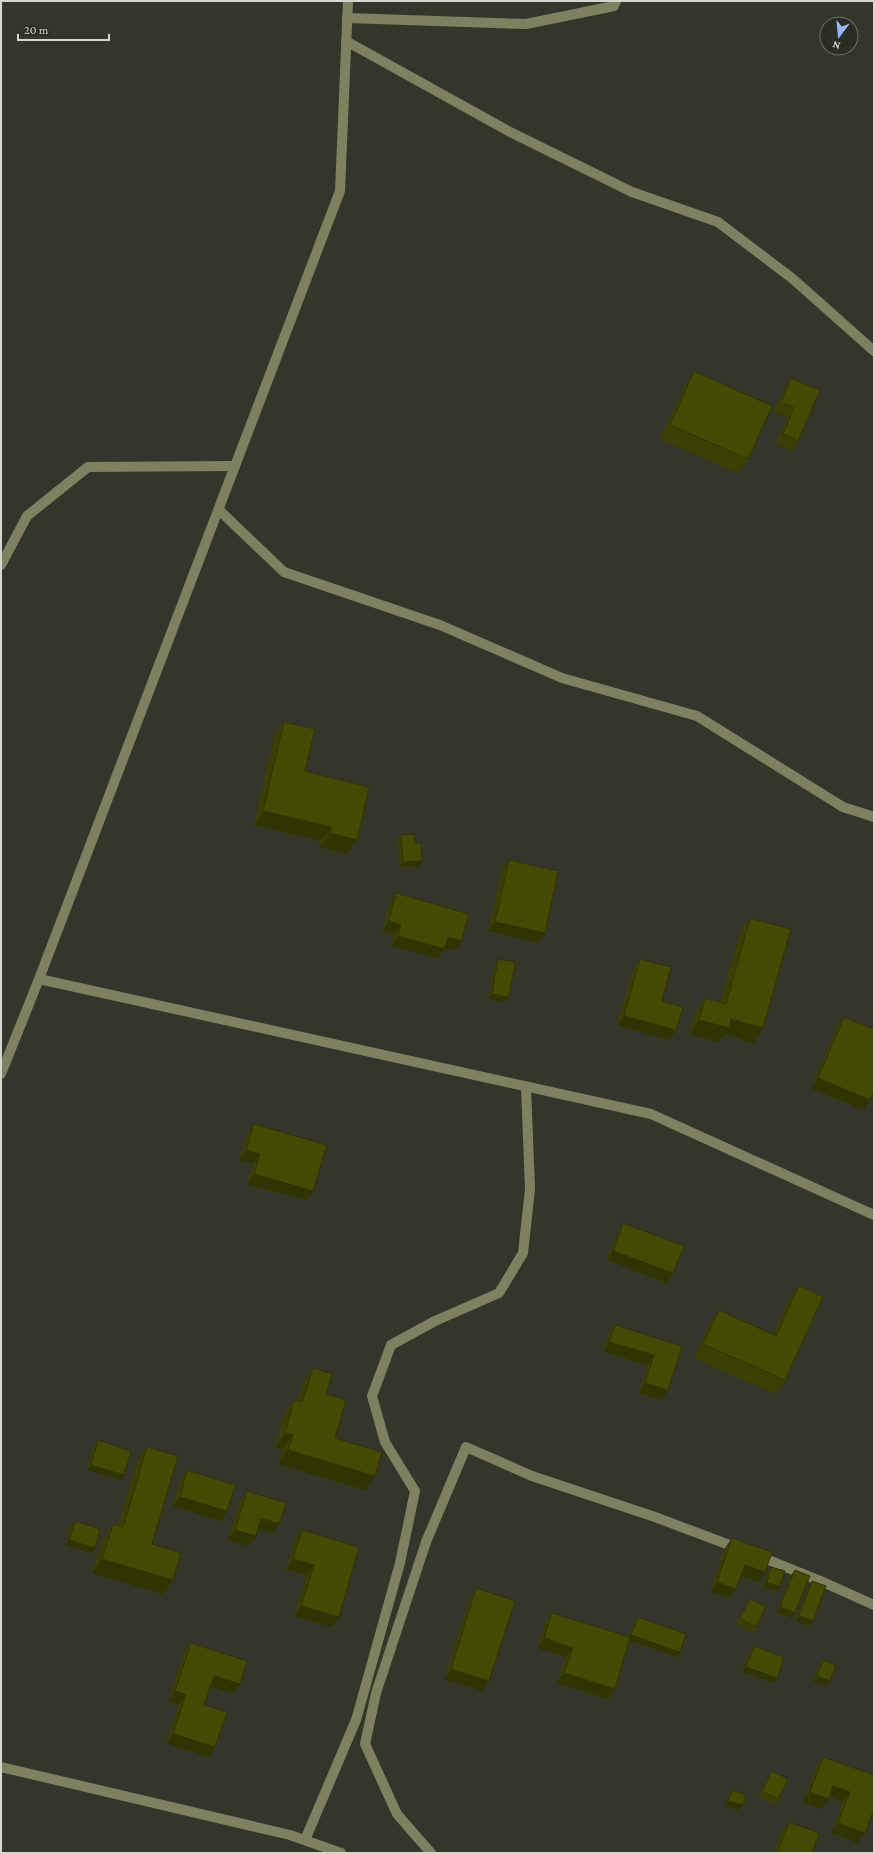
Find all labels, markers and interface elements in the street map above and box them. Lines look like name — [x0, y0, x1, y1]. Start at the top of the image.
scale bar — [18, 16, 109, 42]
north arrow — [819, 16, 859, 56]
text: 20 m — [24, 23, 49, 37]
text: N — [831, 39, 842, 52]

